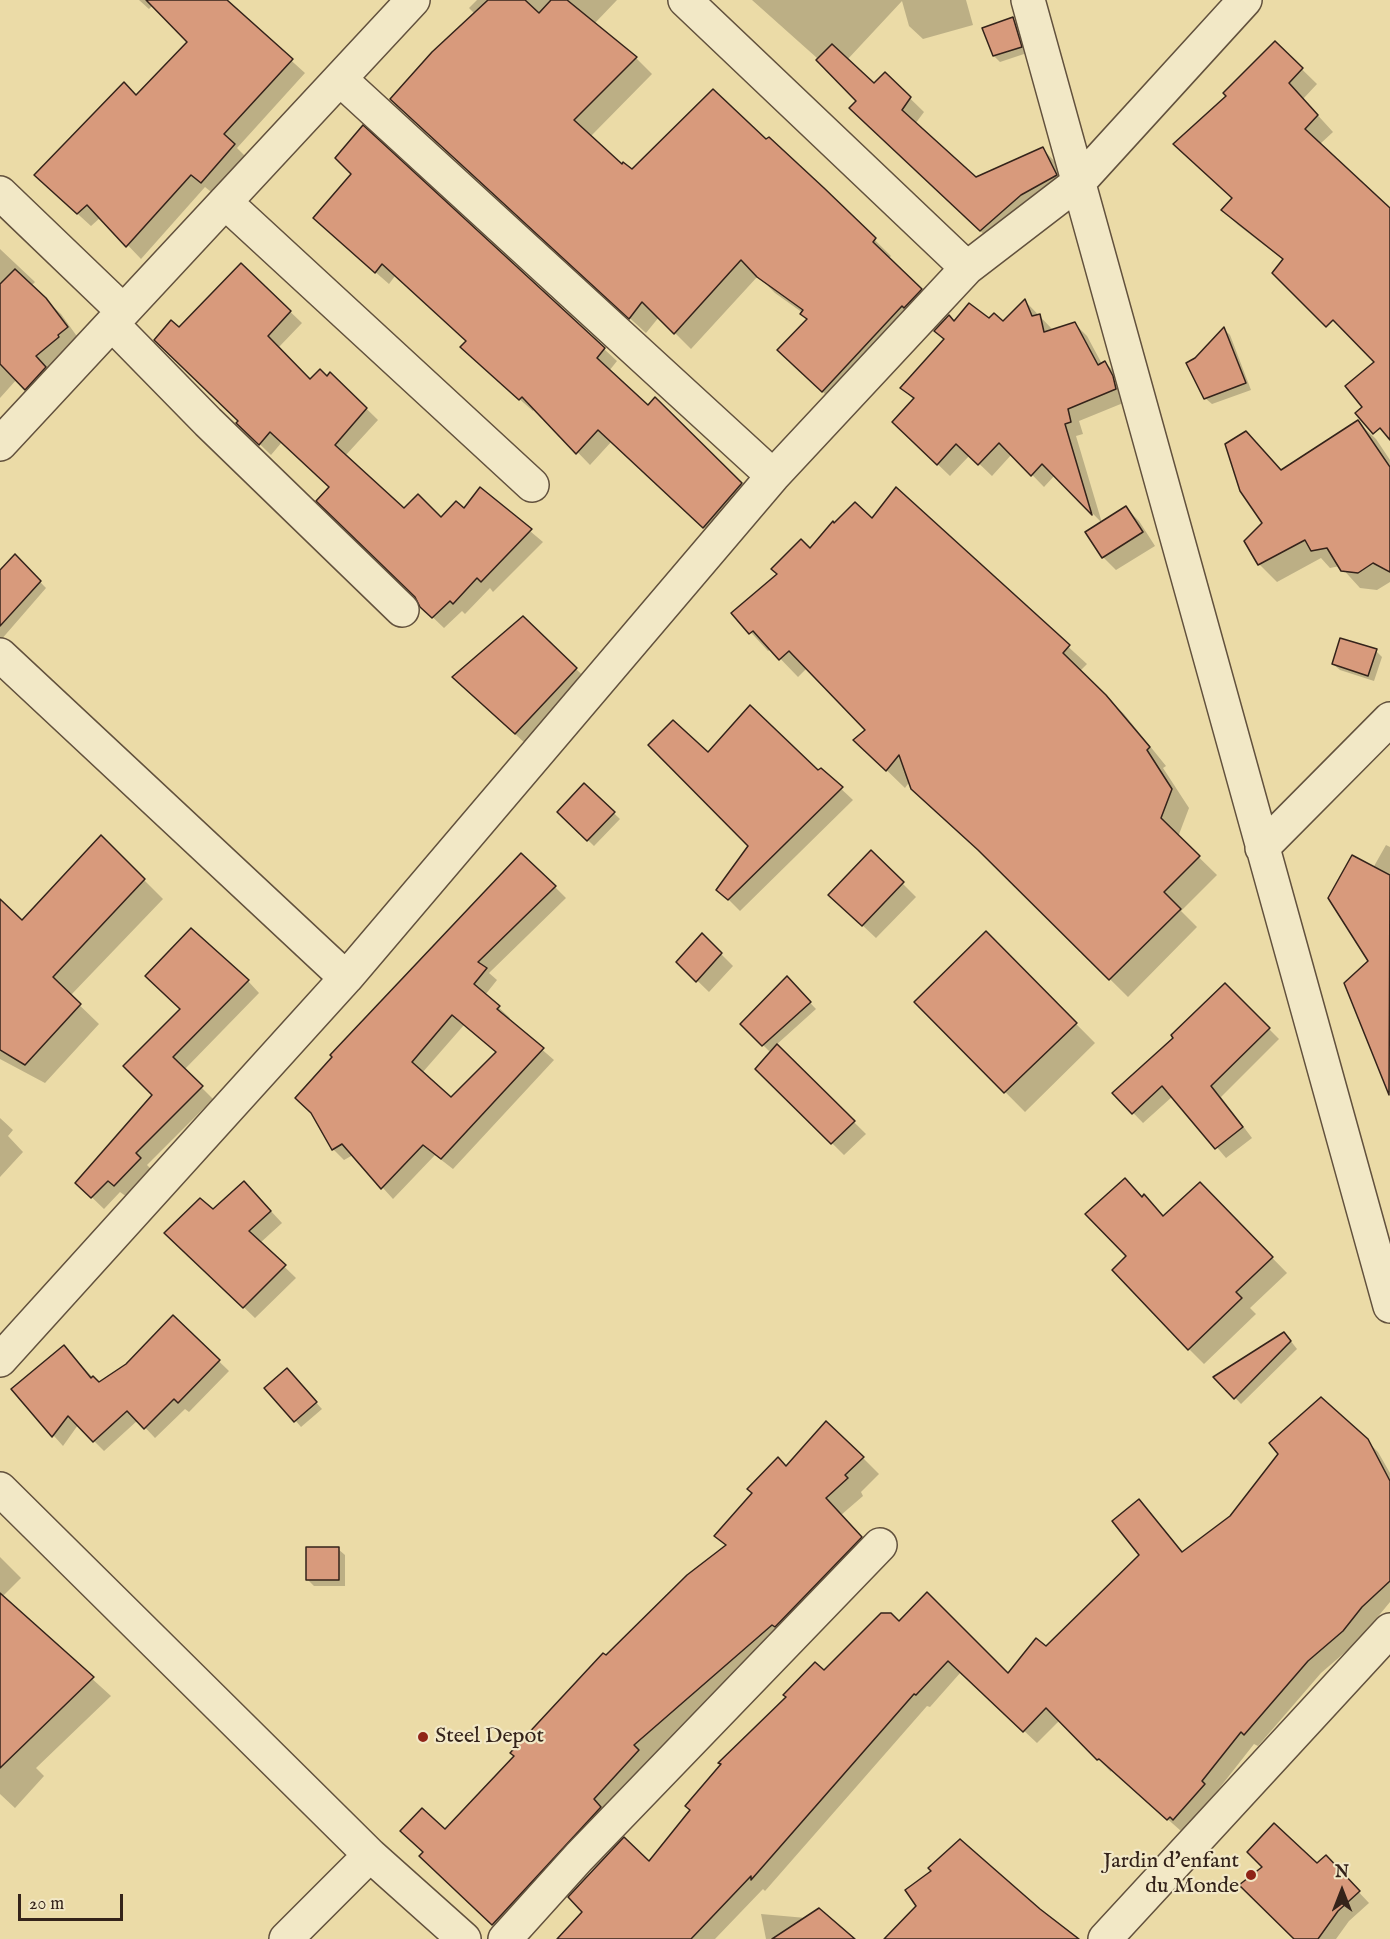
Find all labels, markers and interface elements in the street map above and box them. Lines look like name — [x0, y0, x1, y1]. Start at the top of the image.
place label: Steel Depot — [435, 1724, 544, 1750]
marker: Steel Depot — [416, 1730, 430, 1744]
place label: Jardin d'enfant du Monde — [1103, 1849, 1239, 1900]
north arrow — [1312, 1861, 1372, 1921]
text: N — [1335, 1863, 1349, 1883]
marker: Jardin d'enfant du Monde — [1244, 1868, 1258, 1882]
scale bar — [21, 1882, 126, 1920]
text: 20 m — [29, 1893, 64, 1916]

